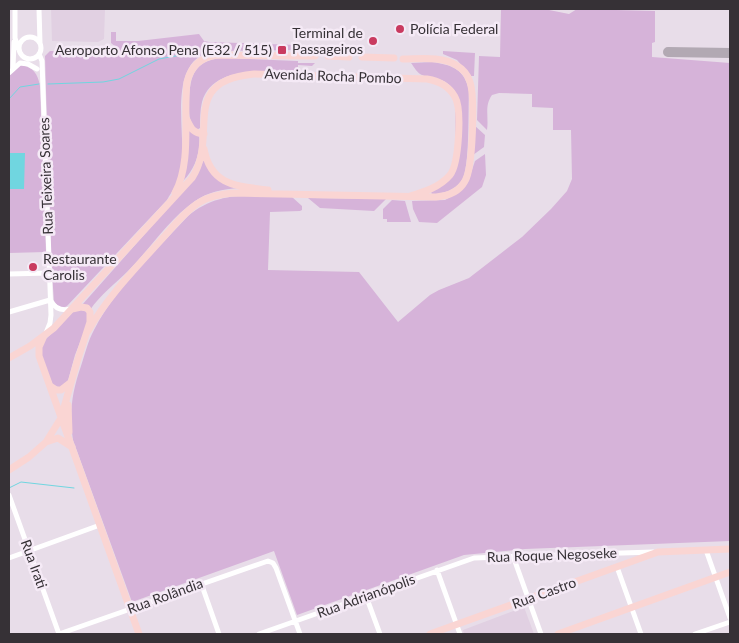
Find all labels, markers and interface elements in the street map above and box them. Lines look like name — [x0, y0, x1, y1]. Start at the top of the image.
place label: Polícia Federal — [410, 20, 498, 37]
marker: Polícia Federal — [394, 23, 406, 35]
place label: Terminal de Passageiros — [292, 24, 363, 57]
marker: Terminal de Passageiros — [367, 35, 379, 47]
place label: Aeroporto Afonso Pena (E32 / 515) — [55, 41, 272, 58]
marker: Aeroporto Afonso Pena (E32 / 515) — [276, 44, 288, 56]
street label: Avenida Rocha Pombo — [264, 65, 402, 86]
street label: Rua Teixeira Soares — [35, 117, 56, 235]
place label: Restaurante Carolis — [43, 250, 117, 283]
marker: Restaurante Carolis — [27, 261, 39, 273]
street label: Rua Irati — [18, 537, 51, 591]
street label: Rua Roque Negoseke — [487, 544, 617, 565]
street label: Rua Adrianópolis — [314, 570, 417, 621]
street label: Rua Castro — [509, 573, 578, 612]
street label: Rua Rolândia — [125, 574, 205, 617]

